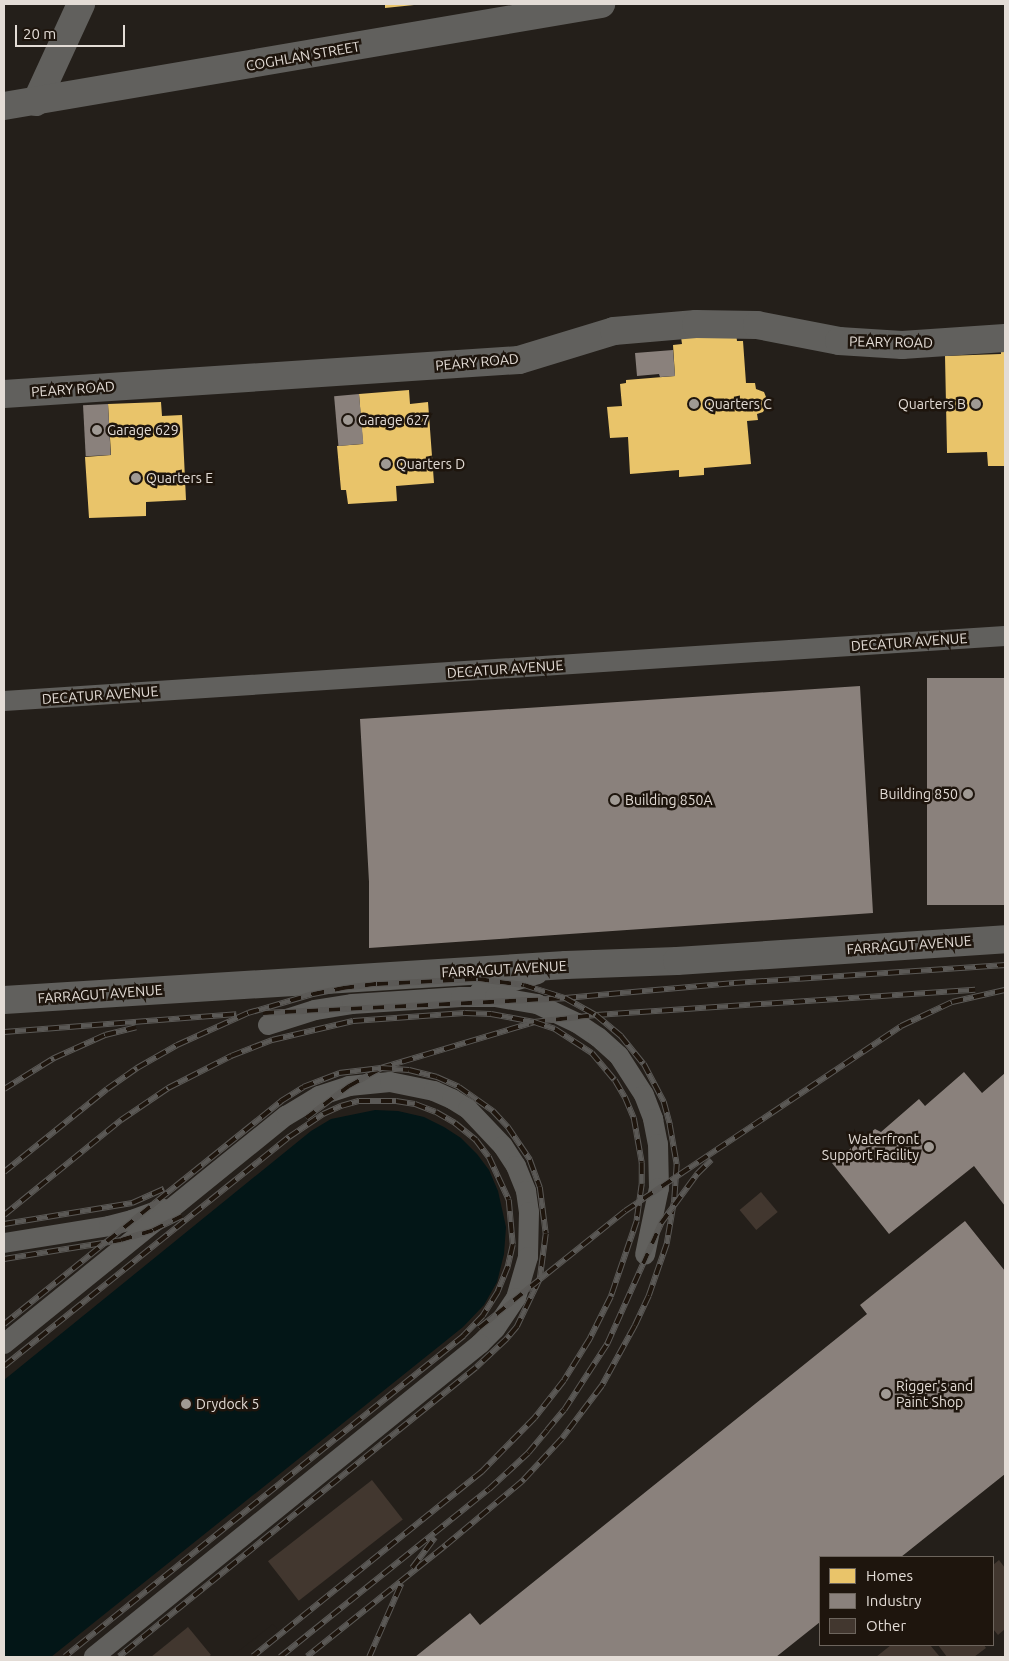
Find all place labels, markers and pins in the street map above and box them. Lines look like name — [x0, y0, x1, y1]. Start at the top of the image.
place label: Quarters C — [704, 396, 772, 412]
place label: Quarters B — [898, 396, 966, 412]
marker: Quarters C — [688, 398, 700, 410]
marker: Quarters B — [970, 398, 982, 410]
place label: Garage 627 — [358, 412, 430, 428]
marker: Garage 627 — [342, 414, 354, 426]
place label: Garage 629 — [107, 422, 179, 438]
marker: Garage 629 — [91, 424, 103, 436]
place label: Quarters D — [396, 456, 465, 472]
marker: Quarters D — [380, 458, 392, 470]
place label: Quarters E — [146, 470, 213, 486]
marker: Quarters E — [130, 472, 142, 484]
place label: Building 850 — [880, 786, 958, 802]
marker: Building 850 — [962, 788, 974, 800]
place label: Building 850A — [625, 792, 713, 808]
marker: Building 850A — [609, 794, 621, 806]
place label: Waterfront Support Facility — [822, 1131, 919, 1164]
marker: Waterfront Support Facility — [923, 1141, 935, 1153]
place label: Rigger's and Paint Shop — [896, 1378, 973, 1410]
marker: Rigger's and Paint Shop — [880, 1388, 892, 1400]
place label: Drydock 5 — [196, 1396, 259, 1412]
marker: Drydock 5 — [180, 1398, 192, 1410]

